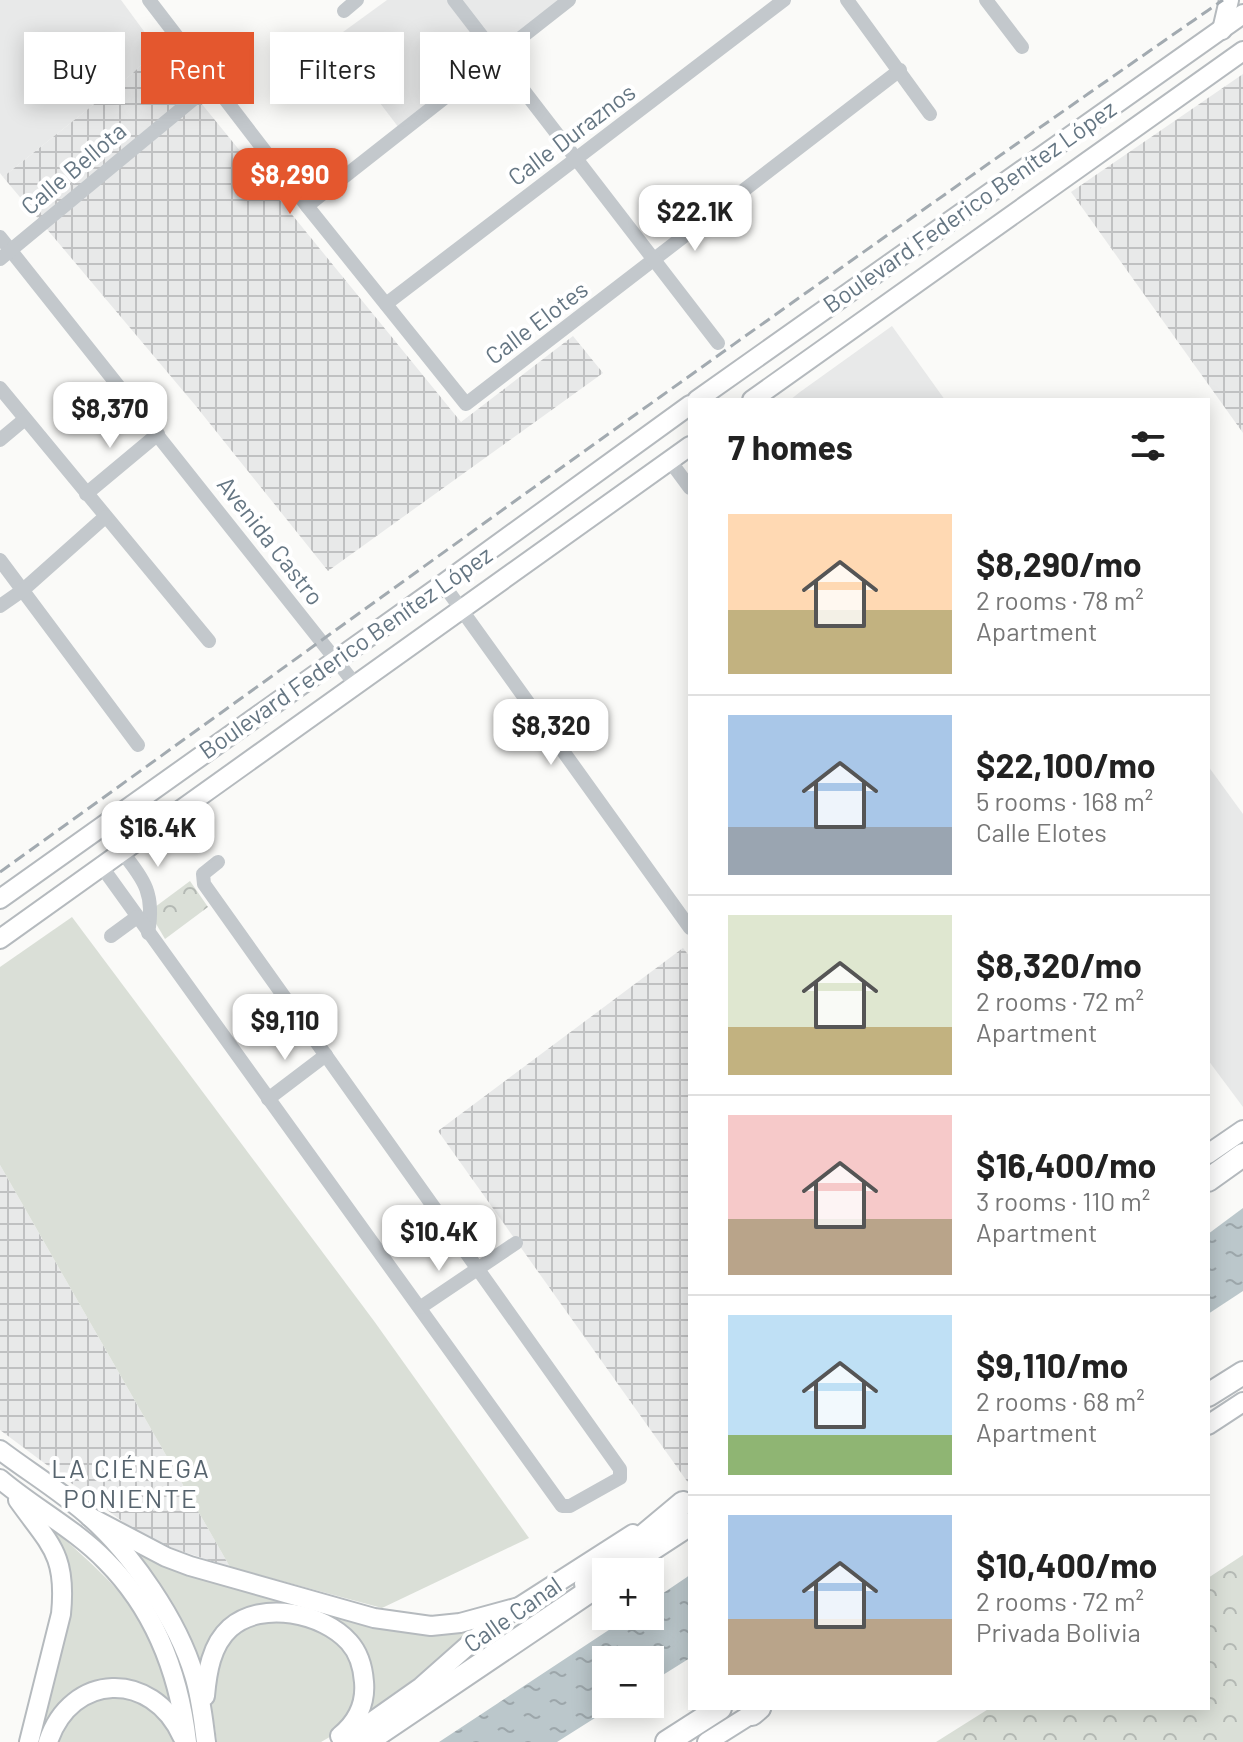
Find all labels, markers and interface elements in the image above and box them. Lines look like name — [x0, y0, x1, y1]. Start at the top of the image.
chip: Buy — [24, 32, 125, 104]
chip: Rent — [141, 32, 254, 104]
chip: Filters — [270, 32, 404, 104]
chip: New — [420, 32, 530, 104]
street label: Calle Duraznos — [502, 77, 640, 191]
street label: Boulevard Federico Benítez López — [817, 93, 1121, 318]
street label: Calle Bellota — [15, 116, 131, 220]
pin: $8,290 — [225, 148, 355, 216]
text: $8,290 — [250, 158, 330, 189]
pin: $22.1K — [630, 185, 760, 253]
text: $22.1K — [657, 195, 733, 226]
street label: Calle Elotes — [479, 274, 593, 370]
pin: $8,370 — [45, 382, 175, 450]
text: $8,370 — [71, 392, 149, 423]
icon: filters — [1126, 424, 1170, 468]
text: 7 homes — [728, 426, 853, 467]
street label: Avenida Castro — [212, 470, 330, 610]
street label: Boulevard Federico Benítez López — [193, 539, 497, 764]
text: $8,290/mo — [976, 543, 1142, 584]
icon: home — [792, 546, 888, 642]
text: 2 rooms · 78 m² — [976, 584, 1144, 615]
text: Apartment — [976, 615, 1097, 646]
pin: $8,320 — [486, 699, 616, 767]
text: $8,320 — [511, 709, 591, 740]
text: $22,100/mo — [976, 744, 1156, 785]
icon: home — [792, 747, 888, 843]
text: 5 rooms · 168 m² — [976, 785, 1153, 816]
pin: $16.4K — [93, 801, 223, 869]
text: $16.4K — [119, 811, 197, 842]
text: Calle Elotes — [976, 816, 1107, 847]
text: $8,320/mo — [976, 944, 1142, 985]
icon: home — [792, 947, 888, 1043]
text: 2 rooms · 72 m² — [976, 985, 1144, 1016]
pin: $9,110 — [220, 994, 350, 1062]
text: $9,110 — [251, 1004, 319, 1035]
text: Apartment — [976, 1016, 1097, 1047]
text: $16,400/mo — [976, 1144, 1156, 1185]
icon: home — [792, 1147, 888, 1243]
text: 3 rooms · 110 m² — [976, 1185, 1150, 1216]
pin: $10.4K — [374, 1205, 504, 1273]
text: $10.4K — [400, 1215, 478, 1246]
text: Apartment — [976, 1216, 1097, 1247]
text: $9,110/mo — [976, 1344, 1129, 1385]
icon: home — [792, 1347, 888, 1443]
text: 2 rooms · 68 m² — [976, 1385, 1145, 1416]
text: Apartment — [976, 1416, 1097, 1447]
district label: LA CIÉNEGA PONIENTE — [51, 1452, 211, 1513]
text: $10,400/mo — [976, 1544, 1158, 1585]
icon: home — [792, 1547, 888, 1643]
map controls — [592, 1558, 664, 1718]
button: + — [592, 1558, 664, 1630]
street label: Calle Canal — [458, 1570, 567, 1658]
text: 2 rooms · 72 m² — [976, 1585, 1144, 1616]
text: Privada Bolivia — [976, 1616, 1141, 1647]
button: − — [592, 1646, 664, 1718]

